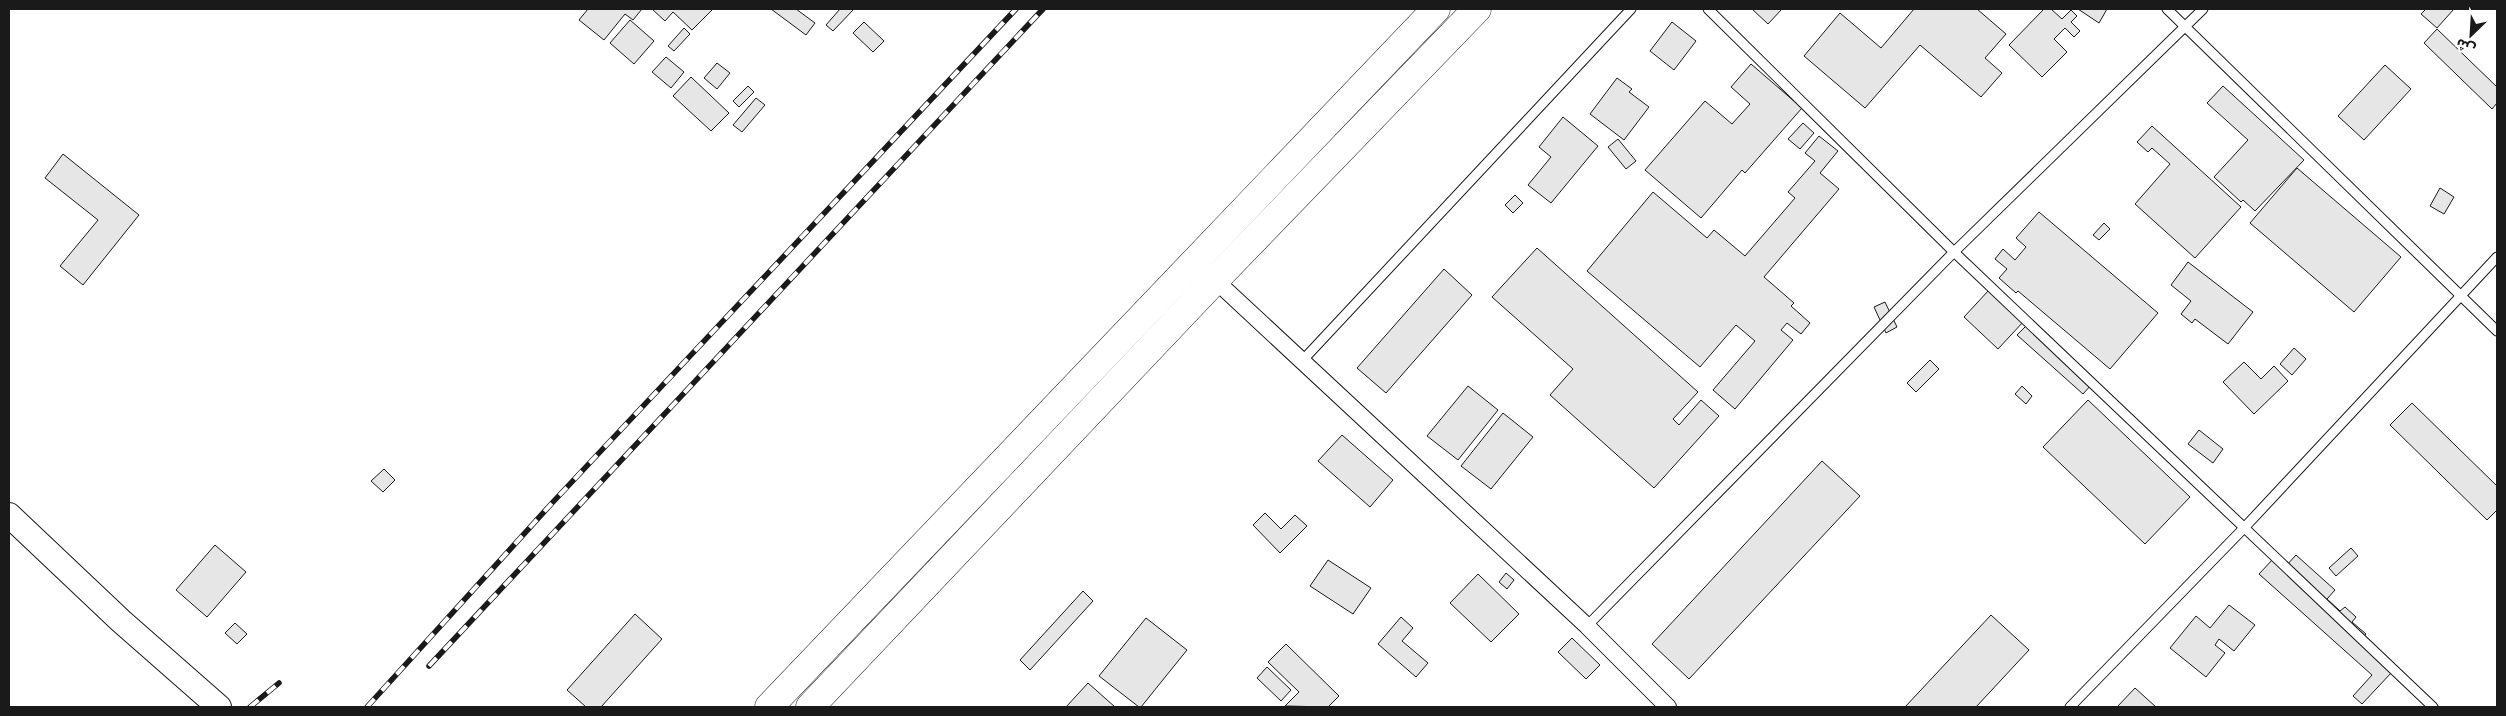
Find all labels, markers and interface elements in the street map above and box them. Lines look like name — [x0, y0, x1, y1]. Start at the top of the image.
north arrow — [2446, 10, 2496, 60]
text: ش — [2453, 35, 2478, 59]

